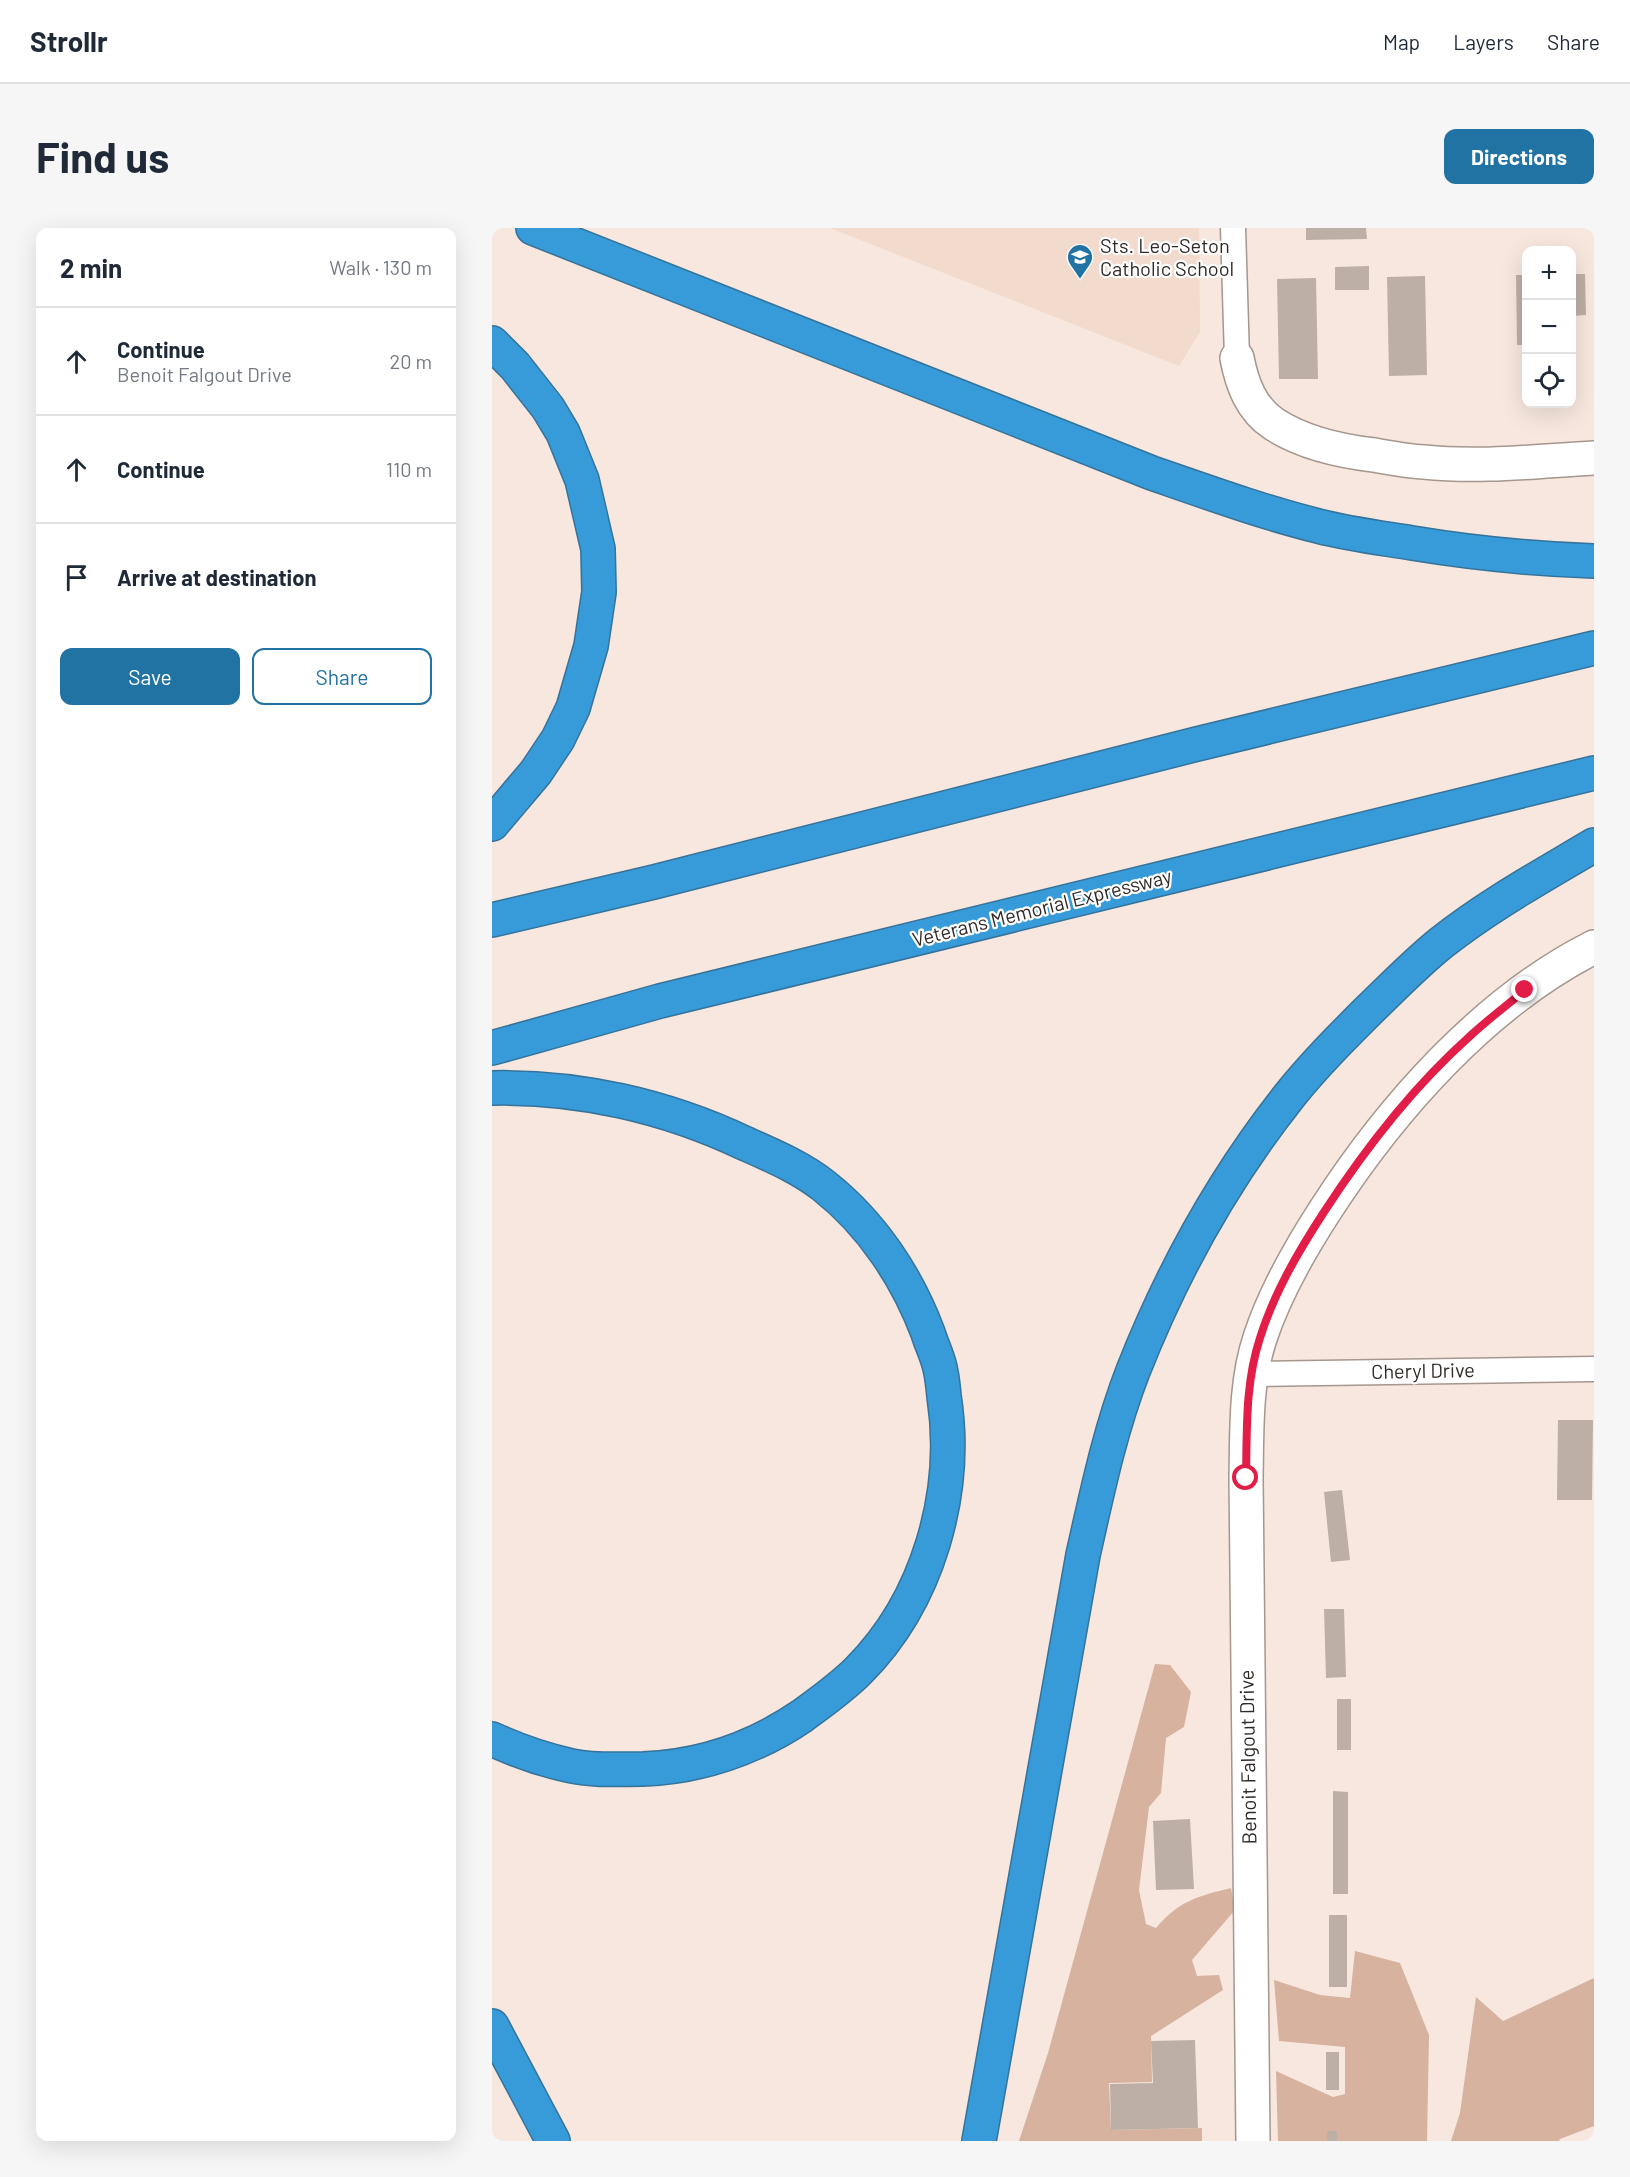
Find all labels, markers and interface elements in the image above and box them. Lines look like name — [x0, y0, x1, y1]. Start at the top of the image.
text: Strollr — [30, 24, 108, 58]
text: Map — [1383, 29, 1420, 54]
text: Layers — [1453, 29, 1514, 54]
text: Share — [1547, 29, 1600, 54]
button: Directions — [1444, 129, 1594, 184]
text: Find us — [36, 131, 169, 181]
place label: Sts. Leo-Seton Catholic School — [1100, 233, 1234, 280]
school or university icon: Sts. Leo-Seton Catholic School — [1065, 242, 1095, 280]
map controls — [1522, 246, 1576, 408]
button: + — [1522, 246, 1576, 300]
text: 2 min — [60, 252, 122, 283]
text: Walk · 130 m — [329, 255, 432, 279]
button: − — [1522, 300, 1576, 354]
text: Continue — [117, 336, 205, 362]
icon: ahead — [60, 345, 93, 378]
text: 20 m — [389, 349, 432, 373]
button: locate — [1522, 354, 1576, 408]
text: Benoit Falgout Drive — [117, 362, 292, 386]
icon: ahead — [60, 453, 93, 486]
text: Continue — [117, 456, 205, 482]
text: 110 m — [386, 457, 432, 481]
icon: arrive — [60, 561, 93, 594]
text: Arrive at destination — [117, 564, 316, 590]
button: Save — [60, 648, 240, 705]
button: Share — [252, 648, 432, 705]
street label: Veterans Memorial Expressway — [910, 863, 1174, 951]
route end — [1511, 976, 1537, 1002]
street label: Cheryl Drive — [1371, 1357, 1475, 1383]
route start — [1232, 1464, 1258, 1490]
street label: Benoit Falgout Drive — [1233, 1669, 1261, 1845]

